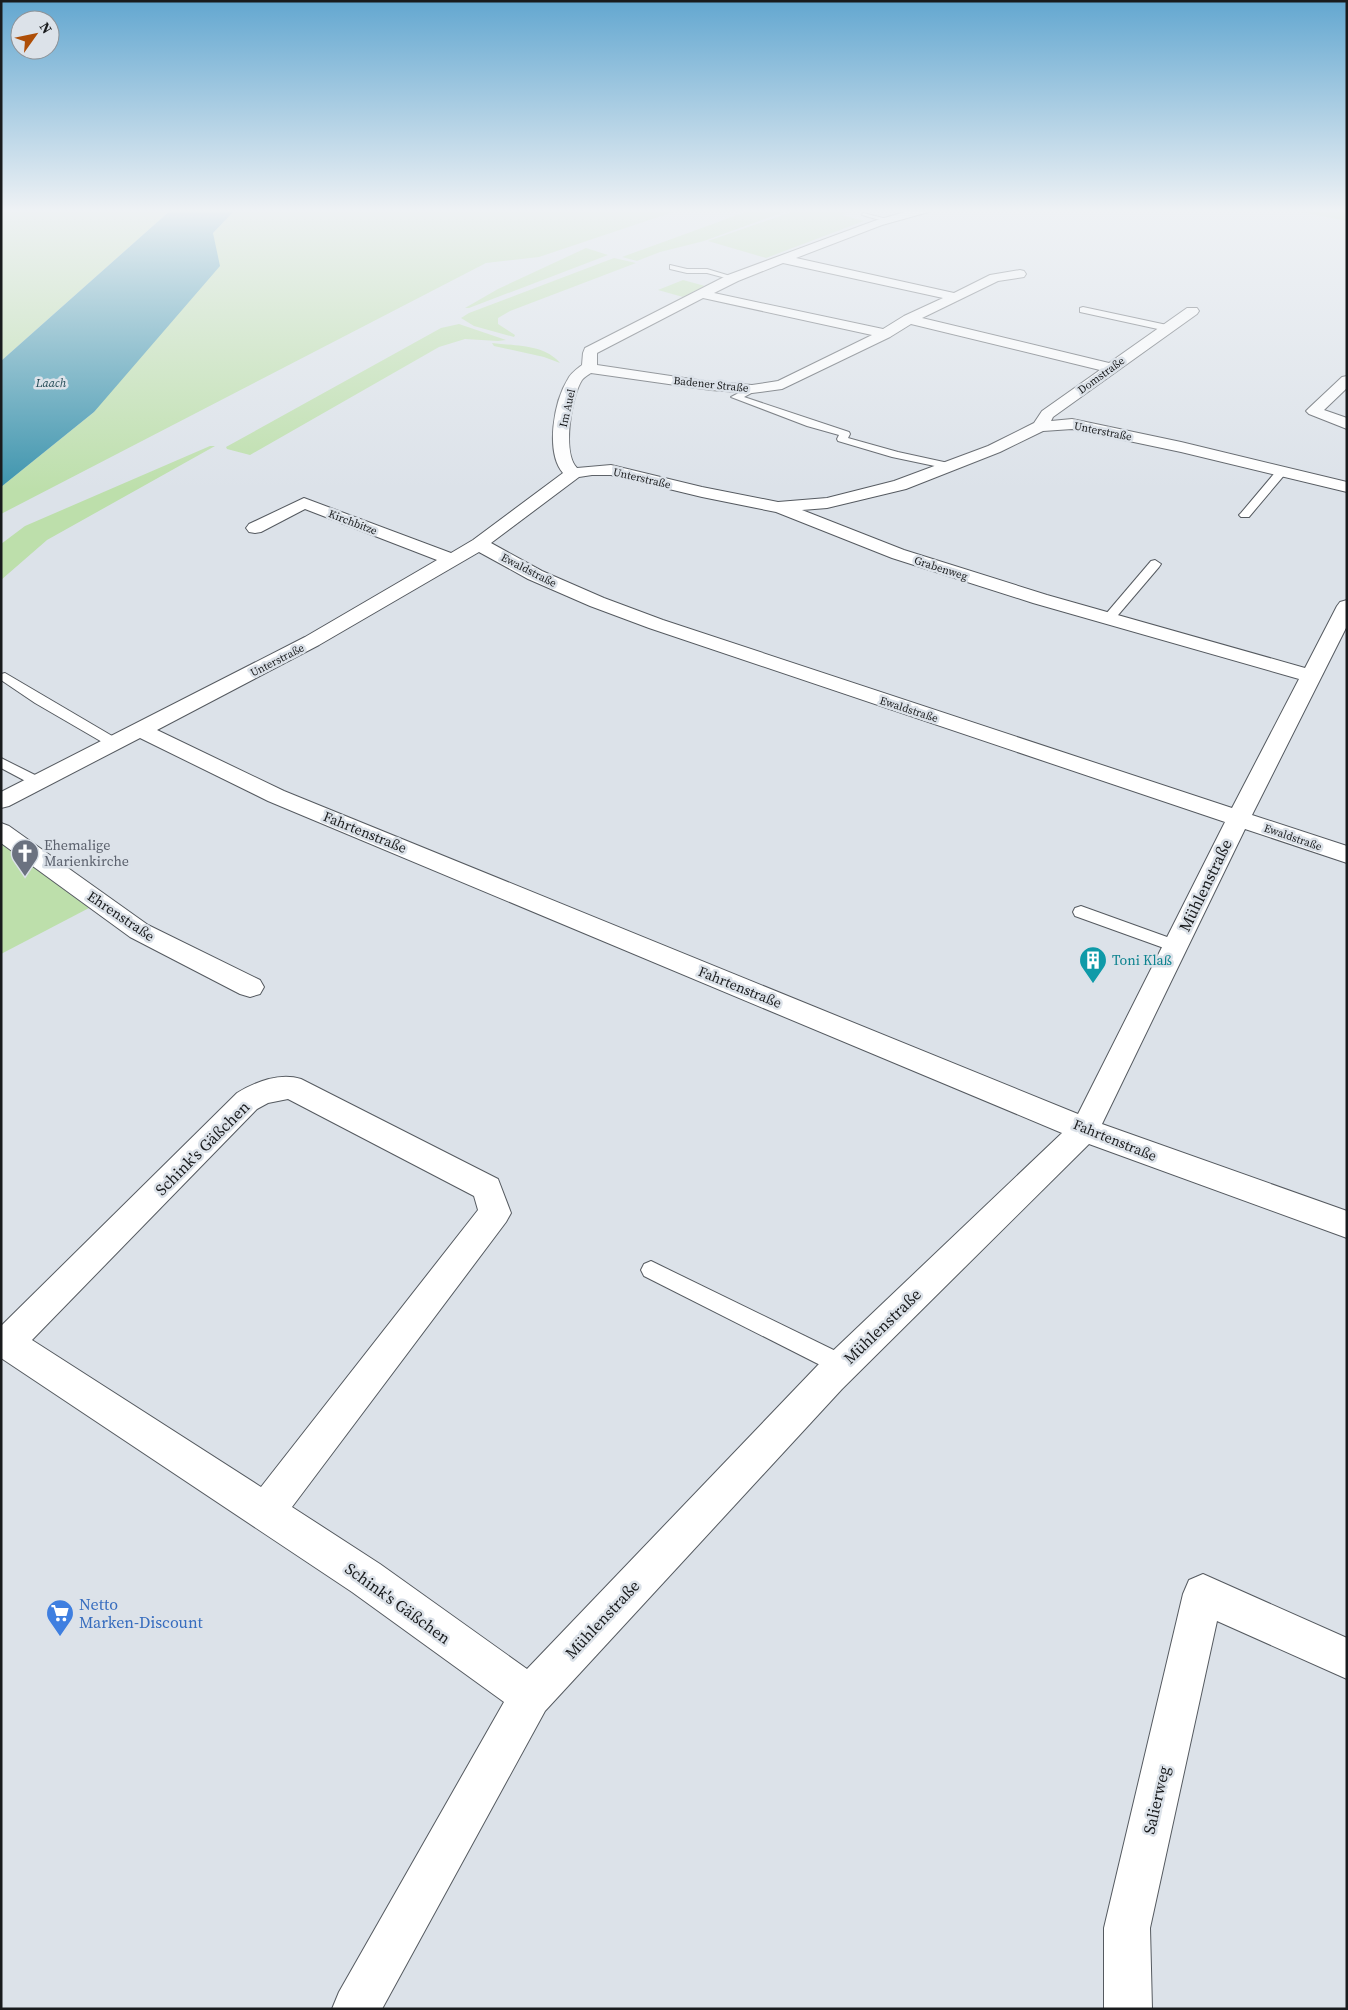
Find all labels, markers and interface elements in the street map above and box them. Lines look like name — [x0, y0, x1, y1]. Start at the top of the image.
north arrow — [10, 10, 60, 60]
text: N — [35, 18, 57, 38]
street label: Domstraße — [1075, 353, 1128, 397]
street label: Badener Straße — [673, 373, 750, 396]
water label: Laach — [35, 375, 67, 391]
street label: Im Auel — [556, 388, 579, 429]
street label: Unterstraße — [1073, 419, 1133, 445]
street label: Unterstraße — [612, 465, 673, 492]
street label: Kirchbitze — [326, 506, 380, 539]
street label: Ewaldstraße — [498, 550, 559, 591]
street label: Grabenweg — [912, 553, 970, 584]
street label: Unterstraße — [248, 640, 307, 680]
street label: Ewaldstraße — [878, 693, 940, 726]
street label: Fahrtenstraße — [320, 806, 410, 858]
street label: Ewaldstraße — [1262, 821, 1324, 855]
place label: Ehemalige Marienkirche — [44, 835, 129, 871]
street label: Mühlenstraße — [1173, 835, 1237, 935]
church icon: Ehemalige Marienkirche — [10, 838, 40, 877]
street label: Ehrenstraße — [83, 886, 159, 946]
building icon: Toni Klaß — [1078, 945, 1108, 984]
place label: Toni Klaß — [1112, 950, 1172, 970]
street label: Fahrtenstraße — [695, 961, 785, 1013]
street label: Schink's Gäßchen — [150, 1096, 254, 1200]
street label: Fahrtenstraße — [1070, 1114, 1160, 1166]
street label: Mühlenstraße — [838, 1283, 926, 1369]
street label: Schink's Gäßchen — [341, 1557, 455, 1649]
street label: Mühlenstraße — [560, 1575, 644, 1663]
place label: Netto Marken-Discount — [79, 1593, 203, 1633]
supermarket icon: Netto Marken-Discount — [45, 1598, 75, 1637]
street label: Salierweg — [1137, 1764, 1175, 1836]

